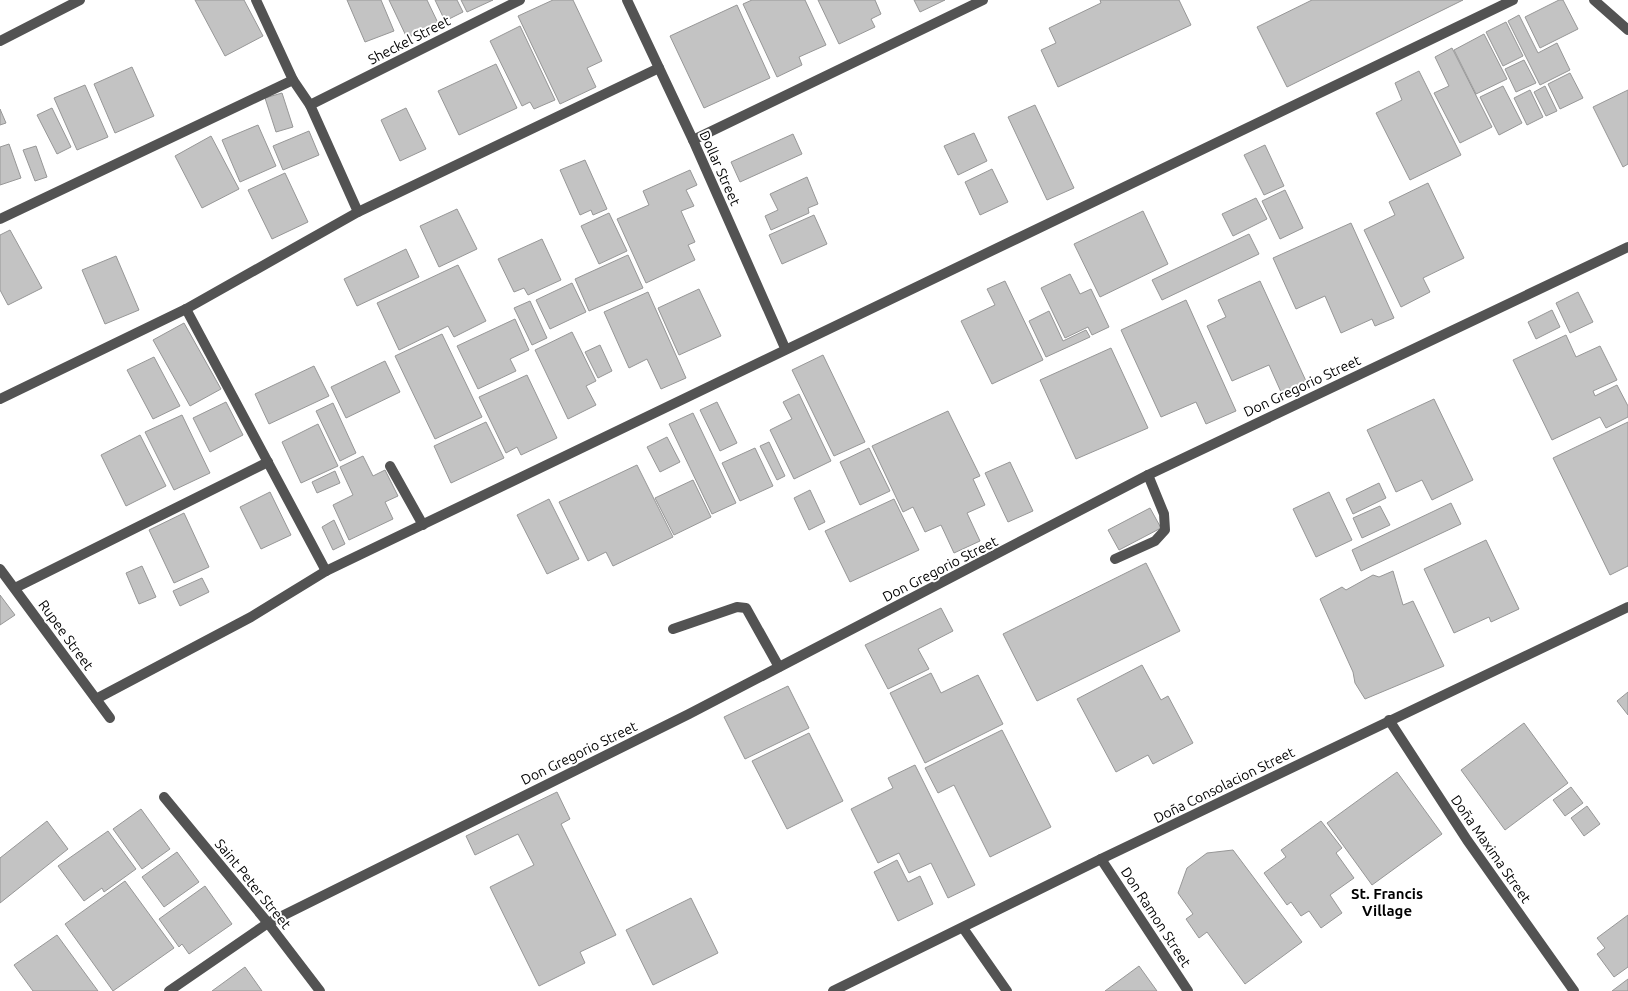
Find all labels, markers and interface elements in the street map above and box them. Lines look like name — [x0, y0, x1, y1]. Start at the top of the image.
street label: Sheckel Street — [365, 12, 453, 68]
street label: Dollar Street — [696, 128, 744, 208]
street label: Don Gregorio Street — [1241, 352, 1363, 420]
street label: Don Gregorio Street — [880, 533, 1001, 605]
street label: Rupee Street — [35, 597, 97, 674]
street label: Don Gregorio Street — [518, 718, 640, 788]
street label: Doña Consolacion Street — [1151, 744, 1298, 826]
street label: Doña Maxima Street — [1448, 792, 1535, 906]
street label: Saint Peter Street — [212, 836, 295, 933]
street label: Don Ramon Street — [1118, 864, 1194, 970]
district label: St. Francis Village — [1351, 885, 1423, 919]

